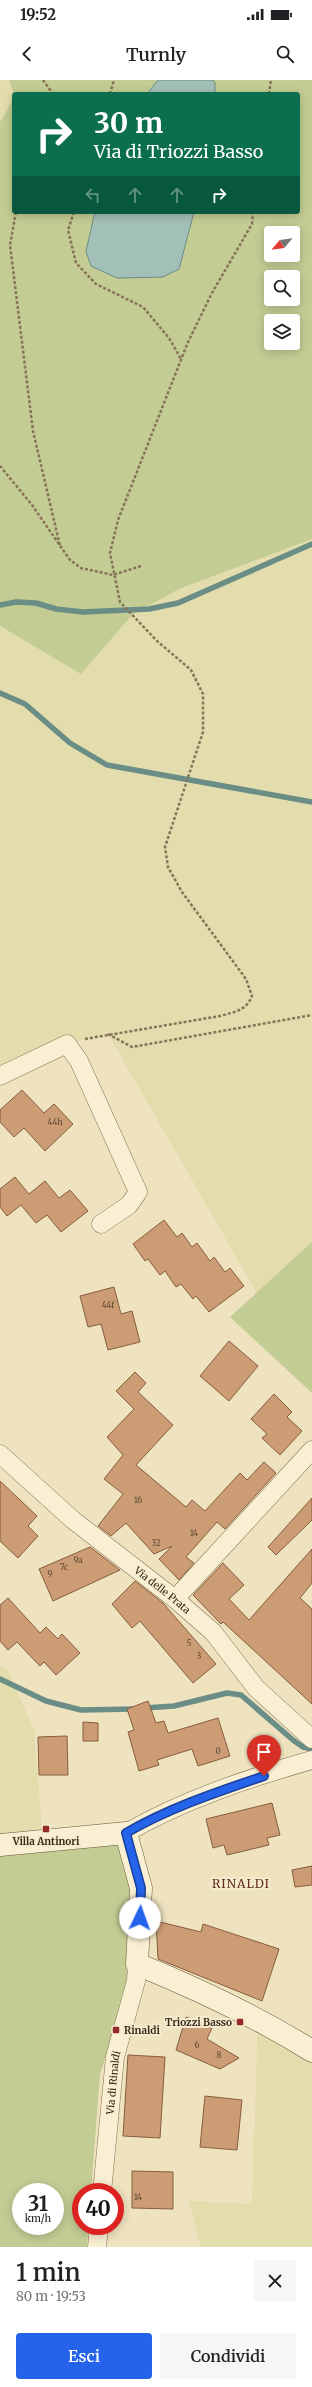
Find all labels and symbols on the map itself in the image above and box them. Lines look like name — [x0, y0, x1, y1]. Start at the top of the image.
north arrow — [264, 226, 300, 262]
house number: 44h — [48, 1117, 63, 1127]
house number: 44f — [102, 1300, 115, 1310]
house number: 16 — [134, 1495, 142, 1505]
house number: 14 — [190, 1528, 198, 1538]
house number: 32 — [151, 1538, 161, 1548]
house number: 9a — [73, 1555, 83, 1565]
house number: 7c — [60, 1562, 68, 1572]
street label: Via delle Prata — [131, 1563, 193, 1617]
house number: 9 — [48, 1569, 53, 1579]
house number: 5 — [187, 1638, 192, 1648]
house number: 3 — [197, 1651, 202, 1661]
pin — [247, 1735, 281, 1776]
house number: 0 — [215, 1746, 221, 1756]
marker: Villa Antinori — [41, 1824, 51, 1834]
place label: Villa Antinori — [12, 1835, 80, 1848]
district label: RINALDI — [212, 1876, 270, 1891]
position arrow — [119, 1897, 161, 1939]
place label: Triozzi Basso — [165, 2016, 232, 2029]
marker: Triozzi Basso — [235, 2017, 245, 2027]
place label: Rinaldi — [124, 2024, 160, 2037]
marker: Rinaldi — [111, 2025, 121, 2035]
house number: 6 — [195, 2040, 200, 2050]
street label: Via di Rinaldi — [103, 2049, 123, 2116]
house number: 8 — [217, 2050, 222, 2060]
speed limit sign: 40 — [72, 2183, 124, 2235]
house number: 14 — [134, 2192, 142, 2202]

